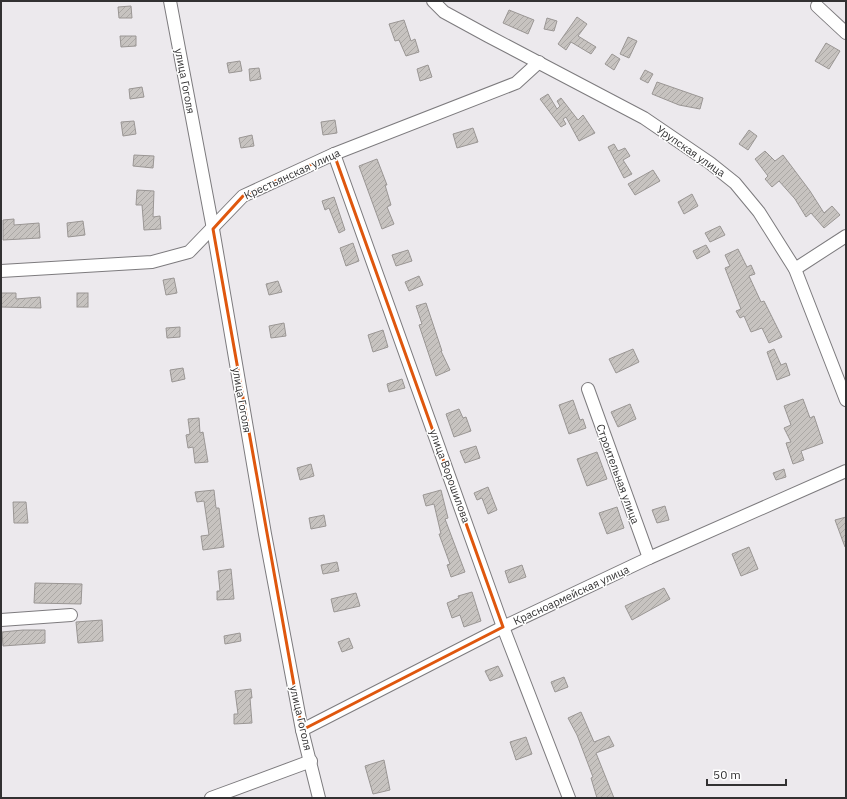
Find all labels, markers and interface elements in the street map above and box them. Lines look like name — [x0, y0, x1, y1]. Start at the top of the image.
street label: улица Гоголя — [172, 47, 198, 115]
street label: Урупская улица — [654, 122, 728, 180]
street label: Крестьянская улица — [242, 145, 343, 202]
street label: улица Гоголя — [229, 366, 255, 434]
street label: Строительная улица — [593, 422, 643, 526]
street label: улица Ворошилова — [427, 427, 473, 525]
street label: Красноармейская улица — [511, 562, 631, 628]
street label: улица Гоголя — [287, 684, 315, 752]
scale bar — [707, 761, 786, 787]
text: 50 m — [713, 767, 741, 782]

